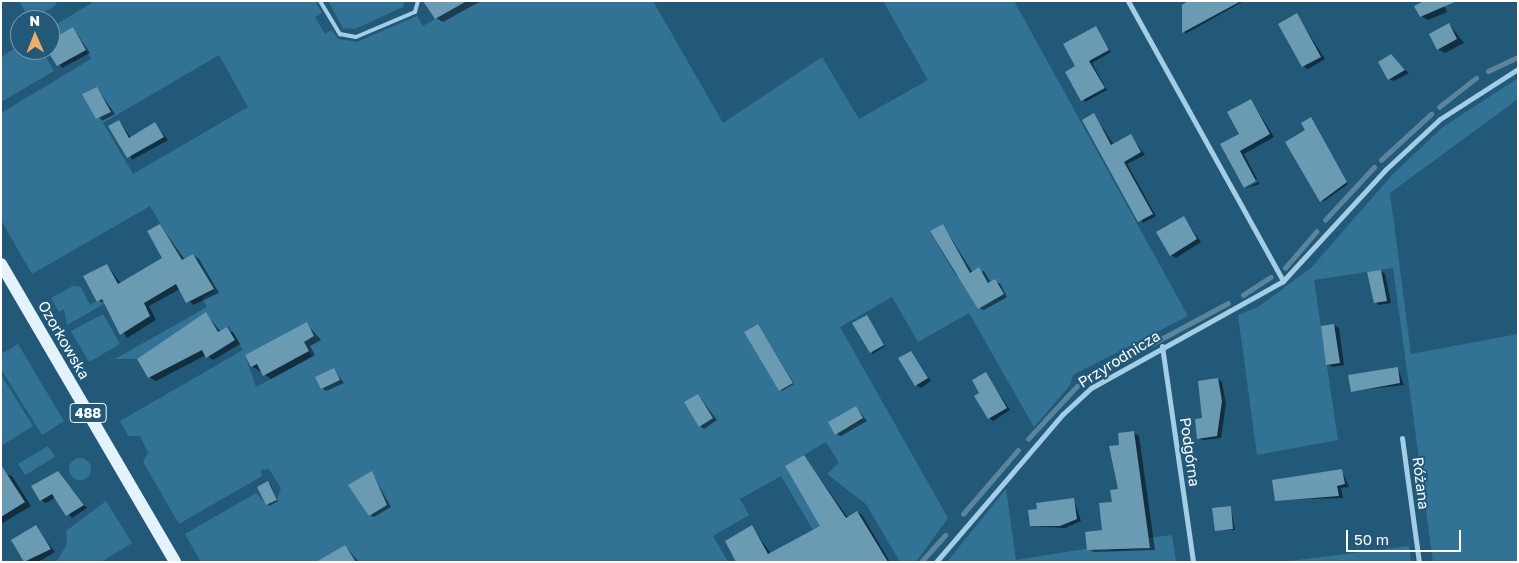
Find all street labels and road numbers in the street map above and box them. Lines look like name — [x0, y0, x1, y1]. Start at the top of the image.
street label: Ozorkowska — [34, 298, 94, 382]
street label: Przyrodnicza — [1075, 327, 1163, 391]
road number: 488 — [69, 402, 107, 424]
street label: Podgórna — [1176, 416, 1204, 488]
street label: Różana — [1409, 456, 1433, 510]

